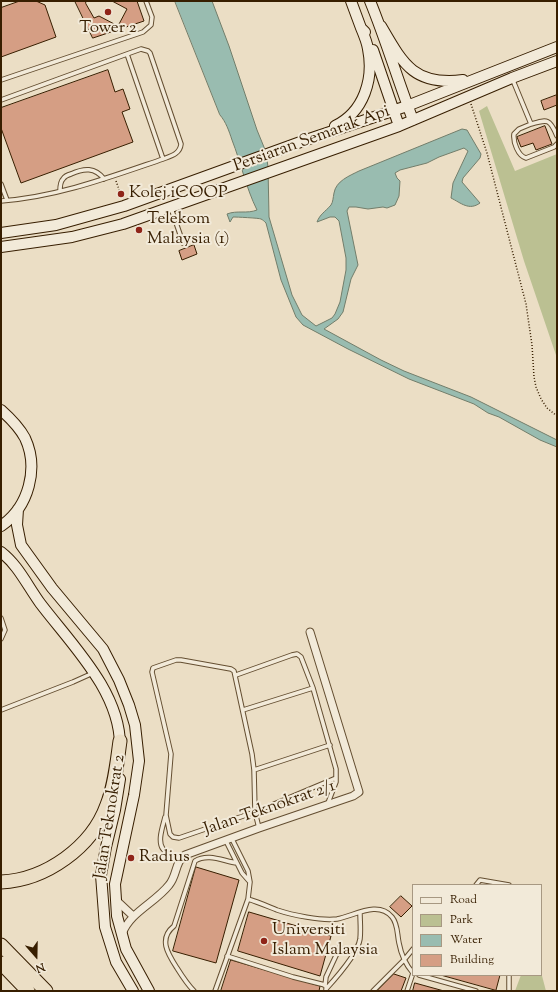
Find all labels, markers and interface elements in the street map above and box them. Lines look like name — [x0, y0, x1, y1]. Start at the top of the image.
marker: Tower 2 — [103, 7, 113, 17]
place label: Tower 2 — [79, 19, 137, 39]
street label: Persiaran Semarak Api — [231, 102, 393, 178]
place label: Kolej iCOOP — [129, 184, 228, 204]
marker: Kolej iCOOP — [116, 189, 126, 199]
place label: Telekom Malaysia (1) — [147, 210, 229, 250]
marker: Telekom Malaysia (1) — [134, 225, 144, 235]
street label: Jalan Teknokrat 2 — [91, 753, 131, 881]
street label: Jalan Teknokrat 2/1 — [202, 777, 338, 841]
place label: Radius — [139, 848, 190, 868]
marker: Radius — [126, 853, 136, 863]
legend — [412, 884, 542, 976]
text: Road — [450, 891, 477, 909]
text: Park — [450, 911, 473, 929]
place label: Universiti Islam Malaysia — [272, 921, 378, 961]
text: Water — [450, 931, 482, 949]
north arrow — [16, 936, 56, 976]
marker: Universiti Islam Malaysia — [259, 936, 269, 946]
text: Building — [450, 951, 494, 969]
text: N — [33, 958, 47, 976]

